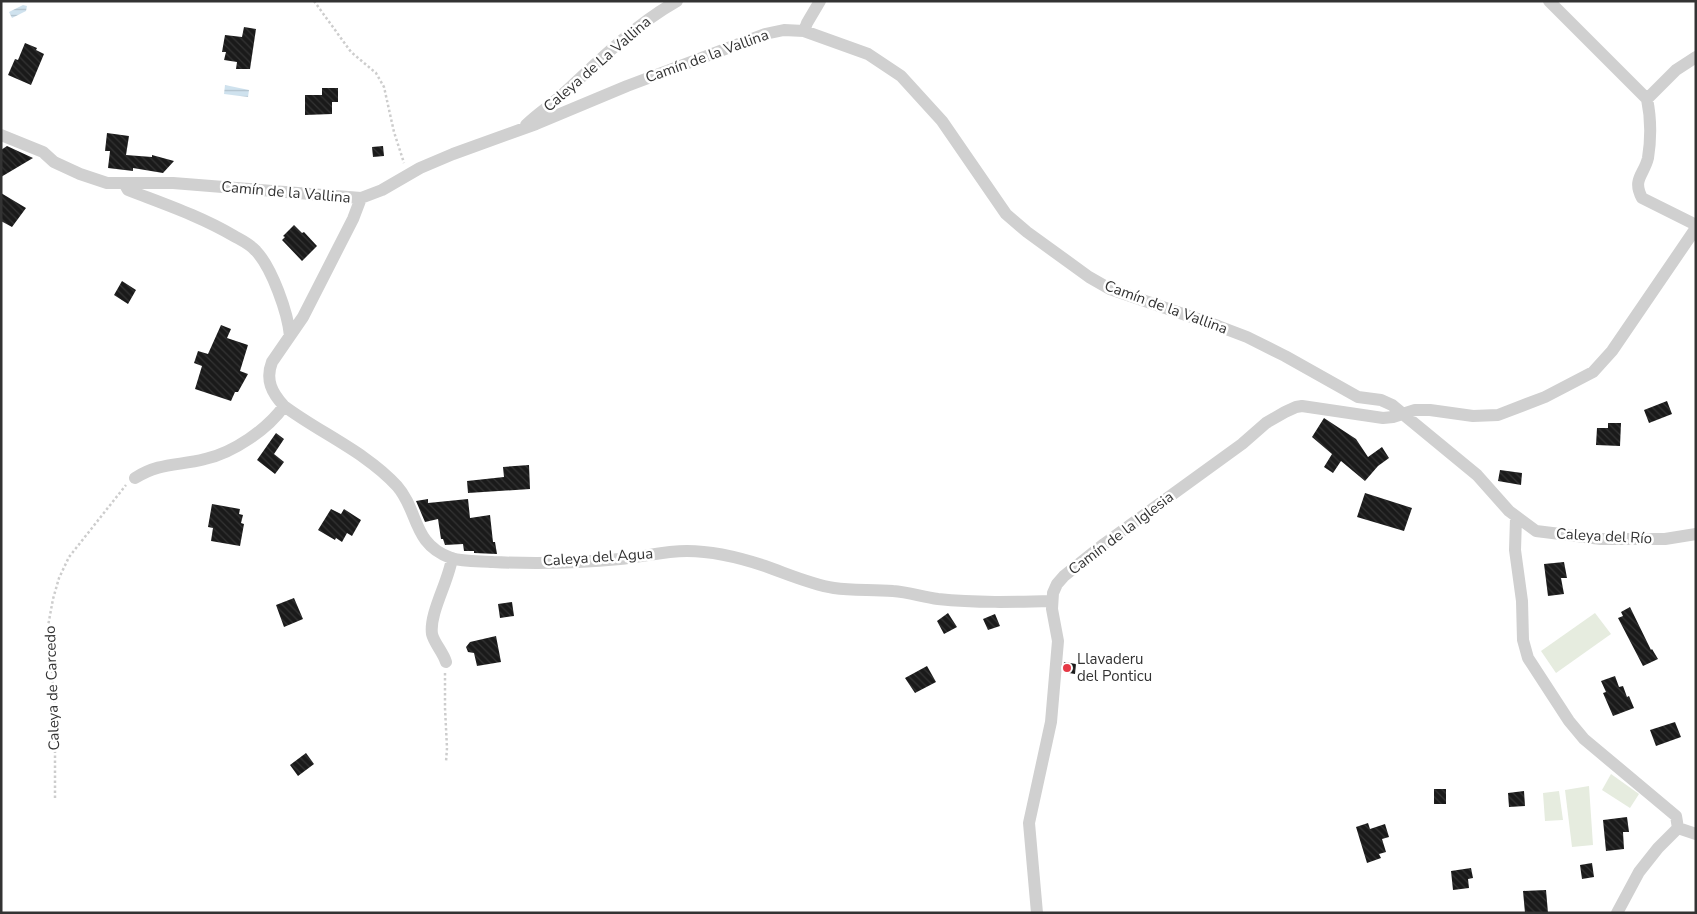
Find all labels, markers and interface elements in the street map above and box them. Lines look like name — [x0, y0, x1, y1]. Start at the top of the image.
street label: Caleya de La Vallina — [539, 12, 655, 116]
street label: Camín de la Vallina — [643, 24, 771, 88]
street label: Camín de la Vallina — [221, 176, 351, 208]
street label: Camín de la Vallina — [1102, 275, 1230, 339]
street label: Camín de la Iglesia — [1064, 487, 1178, 579]
street label: Caleya del Río — [1555, 523, 1653, 549]
street label: Caleya del Agua — [542, 543, 654, 571]
street label: Caleya de Carcedo — [40, 625, 64, 751]
place label: Llavaderu del Ponticu — [1077, 649, 1152, 686]
marker: Llavaderu del Ponticu — [1061, 662, 1073, 674]

